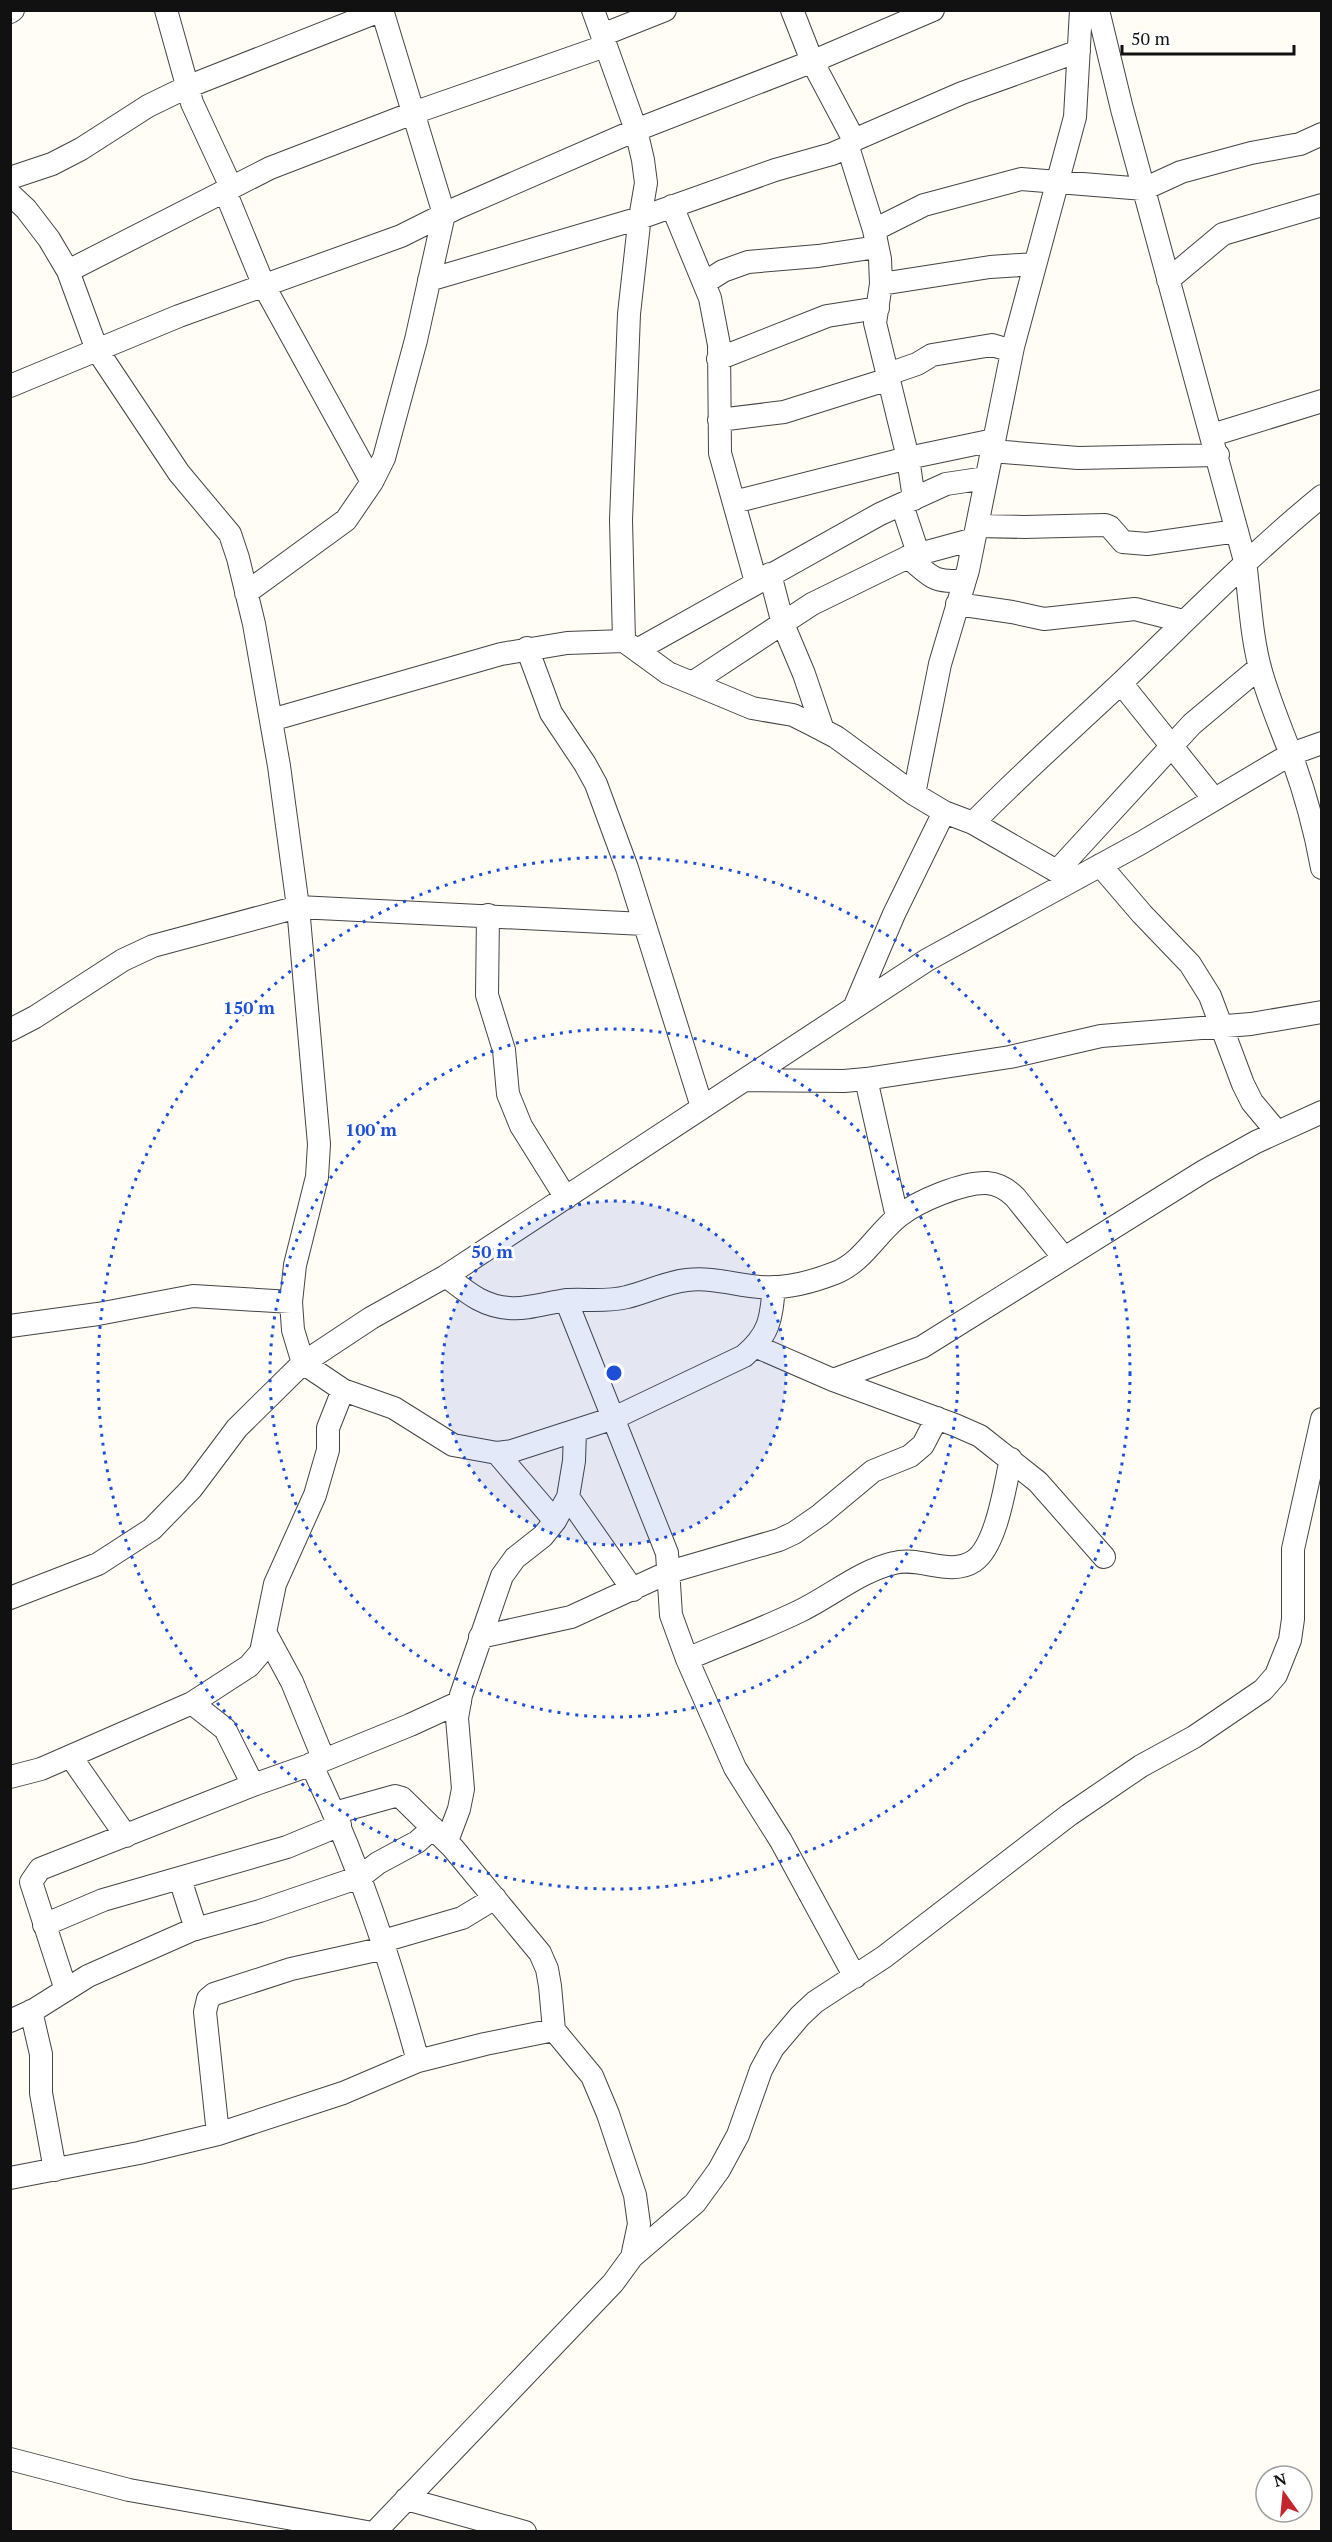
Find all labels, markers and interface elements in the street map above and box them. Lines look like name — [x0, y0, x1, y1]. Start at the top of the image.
scale bar — [1122, 18, 1294, 56]
text: 50 m — [1131, 26, 1171, 50]
text: 150 m — [223, 995, 275, 1019]
text: 100 m — [345, 1117, 397, 1141]
text: 50 m — [471, 1239, 513, 1263]
centre of rings — [604, 1363, 624, 1383]
north arrow — [1254, 2464, 1314, 2524]
text: N — [1271, 2467, 1289, 2492]

